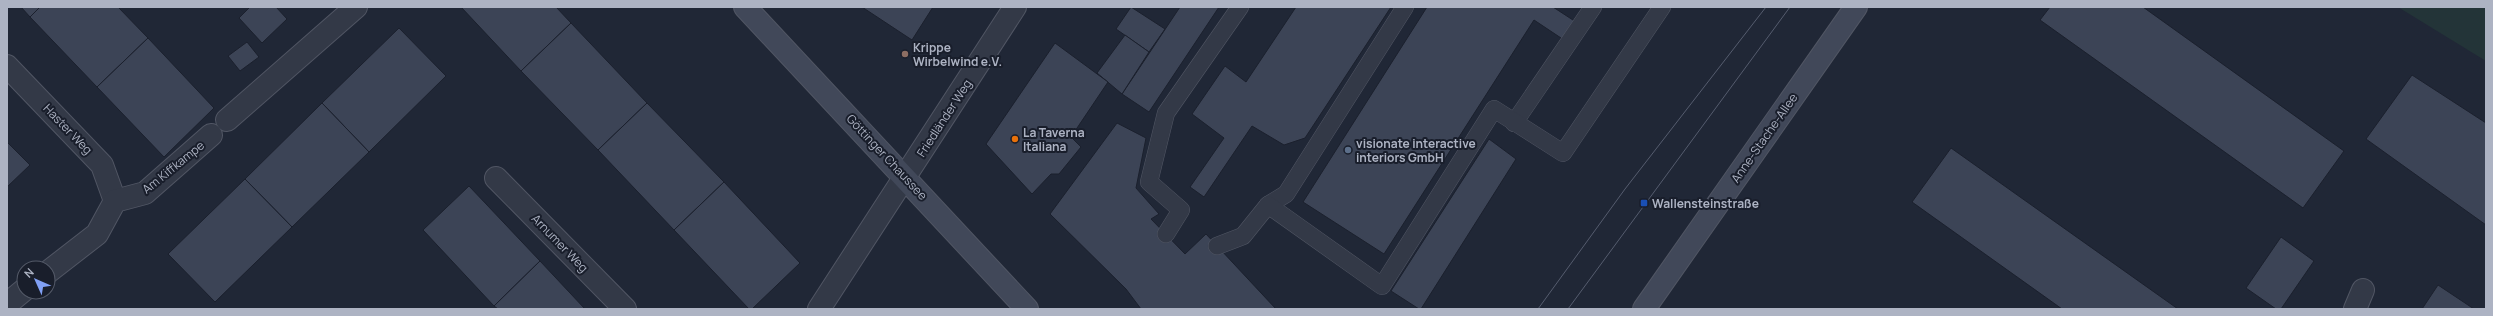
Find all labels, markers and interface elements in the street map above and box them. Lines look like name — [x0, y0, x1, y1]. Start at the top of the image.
place label: Krippe Wirbelwind e.V. — [913, 39, 1002, 70]
marker: Krippe Wirbelwind e.V. — [900, 49, 910, 59]
street label: Friedländer Weg — [913, 76, 975, 160]
street label: Anne-Stache-Allee — [1727, 90, 1801, 186]
street label: Haster Weg — [40, 100, 96, 158]
street label: Göttinger Chaussee — [843, 110, 931, 204]
place label: La Taverna Italiana — [1023, 124, 1085, 155]
marker: La Taverna Italiana — [1010, 134, 1020, 144]
place label: visionate interactive interiors GmbH — [1356, 135, 1476, 166]
street label: Am Kiffkampe — [138, 137, 208, 197]
marker: visionate interactive interiors GmbH — [1343, 145, 1353, 155]
place label: Wallensteinstraße — [1652, 195, 1759, 212]
marker: Wallensteinstraße — [1639, 198, 1649, 208]
street label: Arnumer Weg — [528, 210, 592, 276]
north arrow — [16, 260, 56, 300]
text: N — [20, 264, 37, 281]

